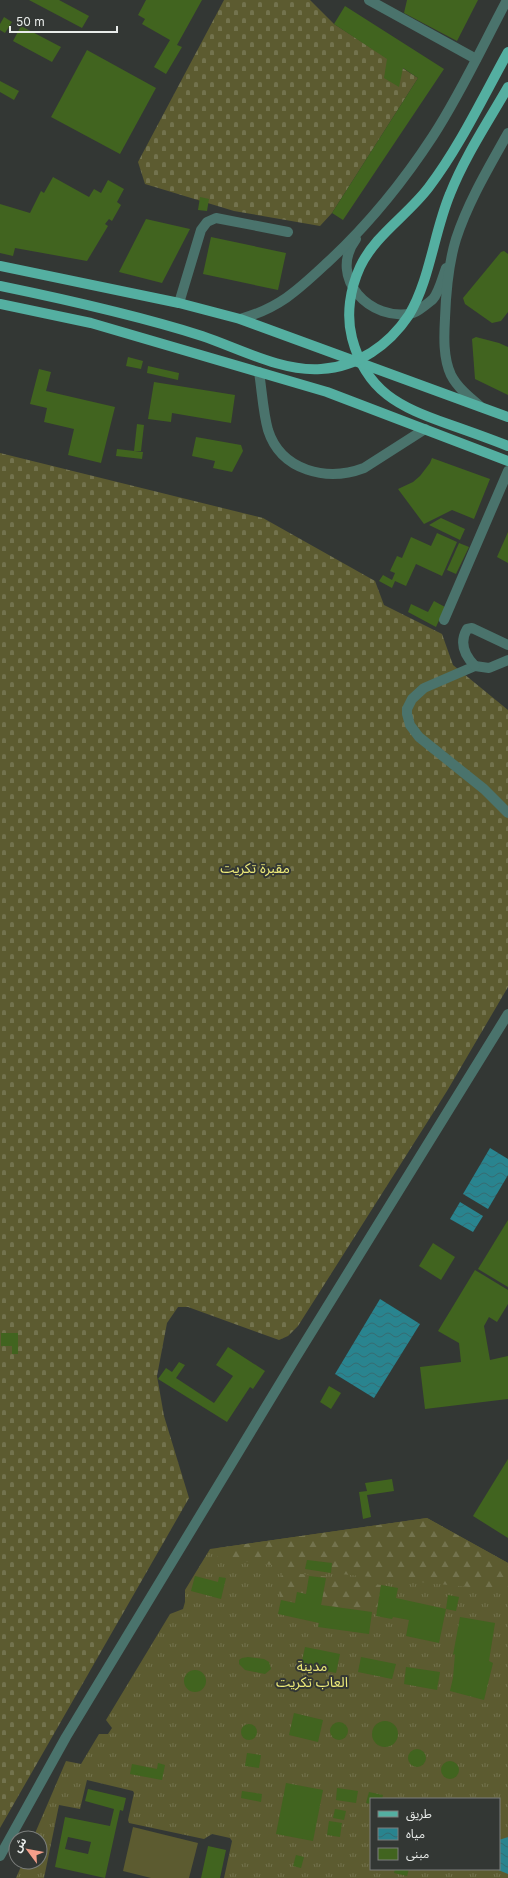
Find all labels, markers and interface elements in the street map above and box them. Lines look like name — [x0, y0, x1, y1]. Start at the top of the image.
scale bar — [10, 8, 117, 34]
text: 50 m — [16, 14, 45, 29]
park label: مقبرة تكريت — [220, 859, 290, 877]
park label: مدينة العاب تكريت — [276, 1657, 348, 1691]
legend — [370, 1798, 500, 1870]
text: طريق — [406, 1806, 432, 1822]
text: مياه — [406, 1826, 425, 1841]
north arrow — [8, 1830, 48, 1870]
text: ش — [10, 1835, 29, 1855]
text: مبنى — [406, 1846, 429, 1861]

